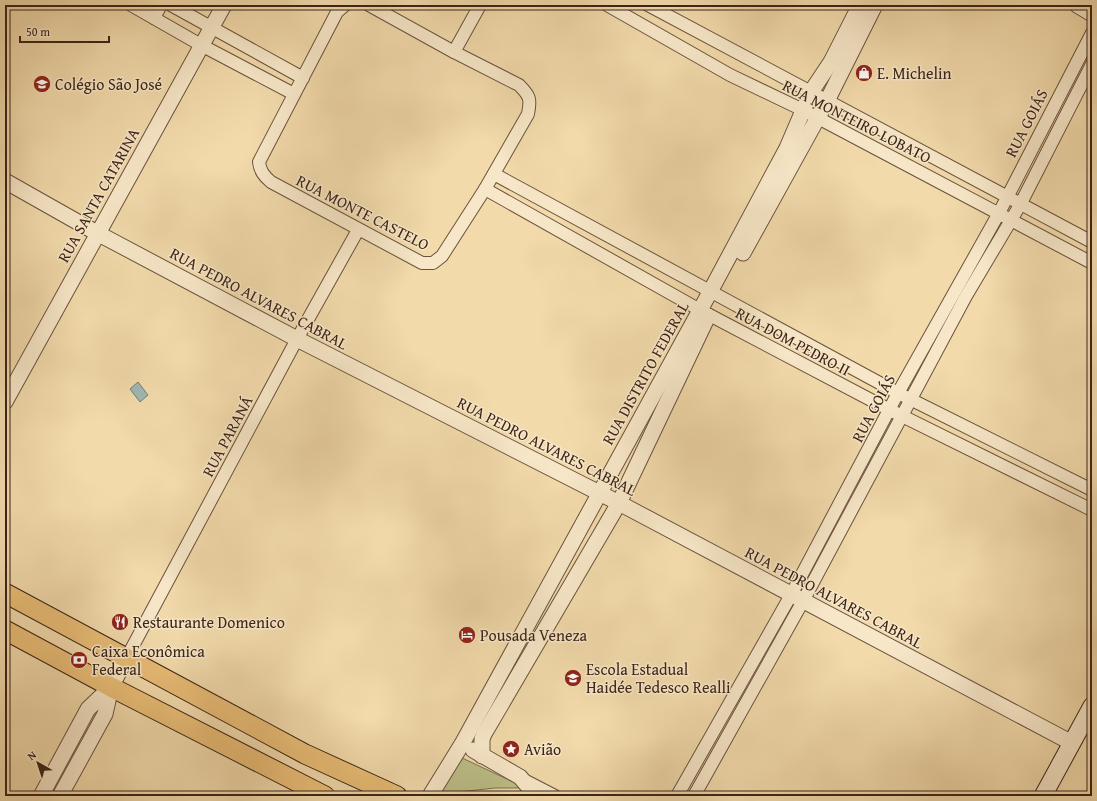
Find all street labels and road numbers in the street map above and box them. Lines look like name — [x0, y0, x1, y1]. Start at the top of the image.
street label: RUA MONTEIRO LOBATO — [778, 73, 936, 169]
street label: RUA GOIÁS — [999, 85, 1054, 161]
street label: RUA SANTA CATARINA — [51, 123, 145, 267]
street label: RUA MONTE CASTELO — [292, 168, 434, 256]
street label: RUA PEDRO ALVARES CABRAL — [166, 241, 352, 355]
street label: RUA DISTRITO FEDERAL — [596, 297, 694, 449]
street label: RUA DOM PEDRO II — [731, 301, 855, 381]
street label: RUA GOIÁS — [845, 370, 901, 446]
street label: RUA PEDRO ALVARES CABRAL — [453, 390, 641, 502]
street label: RUA PARANÁ — [196, 391, 259, 481]
street label: RUA PEDRO ALVARES CABRAL — [741, 540, 927, 654]

